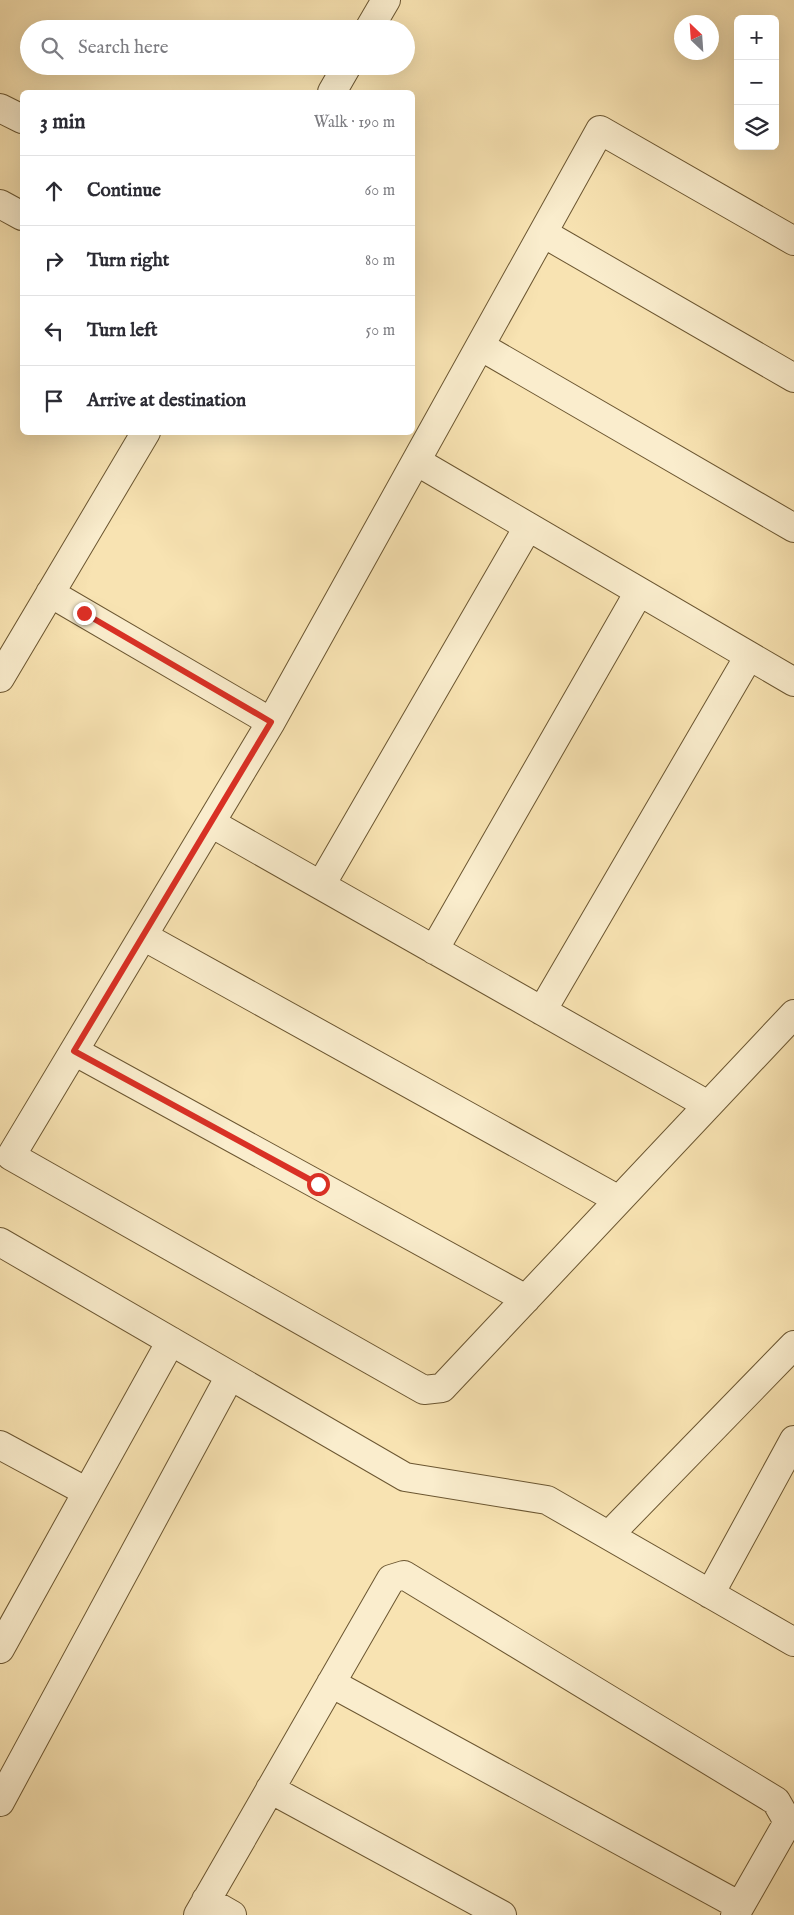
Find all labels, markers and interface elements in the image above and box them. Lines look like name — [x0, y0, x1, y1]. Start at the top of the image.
north arrow — [674, 15, 719, 60]
map controls — [734, 15, 779, 150]
button: + — [734, 15, 779, 60]
search box — [20, 20, 415, 75]
icon: search — [38, 34, 66, 62]
text: Search here — [78, 36, 169, 60]
button: − — [734, 60, 779, 105]
button: layers — [734, 105, 779, 150]
text: 3 min — [40, 109, 85, 136]
text: Walk · 190 m — [314, 113, 395, 133]
icon: ahead — [40, 177, 68, 205]
text: Continue — [87, 179, 161, 203]
text: 60 m — [365, 181, 395, 201]
icon: right — [40, 247, 68, 275]
text: Turn right — [87, 249, 169, 273]
text: 80 m — [365, 251, 395, 271]
icon: left — [40, 317, 68, 345]
text: Turn left — [87, 319, 158, 343]
text: 50 m — [366, 321, 395, 341]
icon: arrive — [40, 387, 68, 415]
text: Arrive at destination — [87, 389, 246, 413]
route end — [73, 602, 96, 625]
route start — [307, 1173, 330, 1196]

